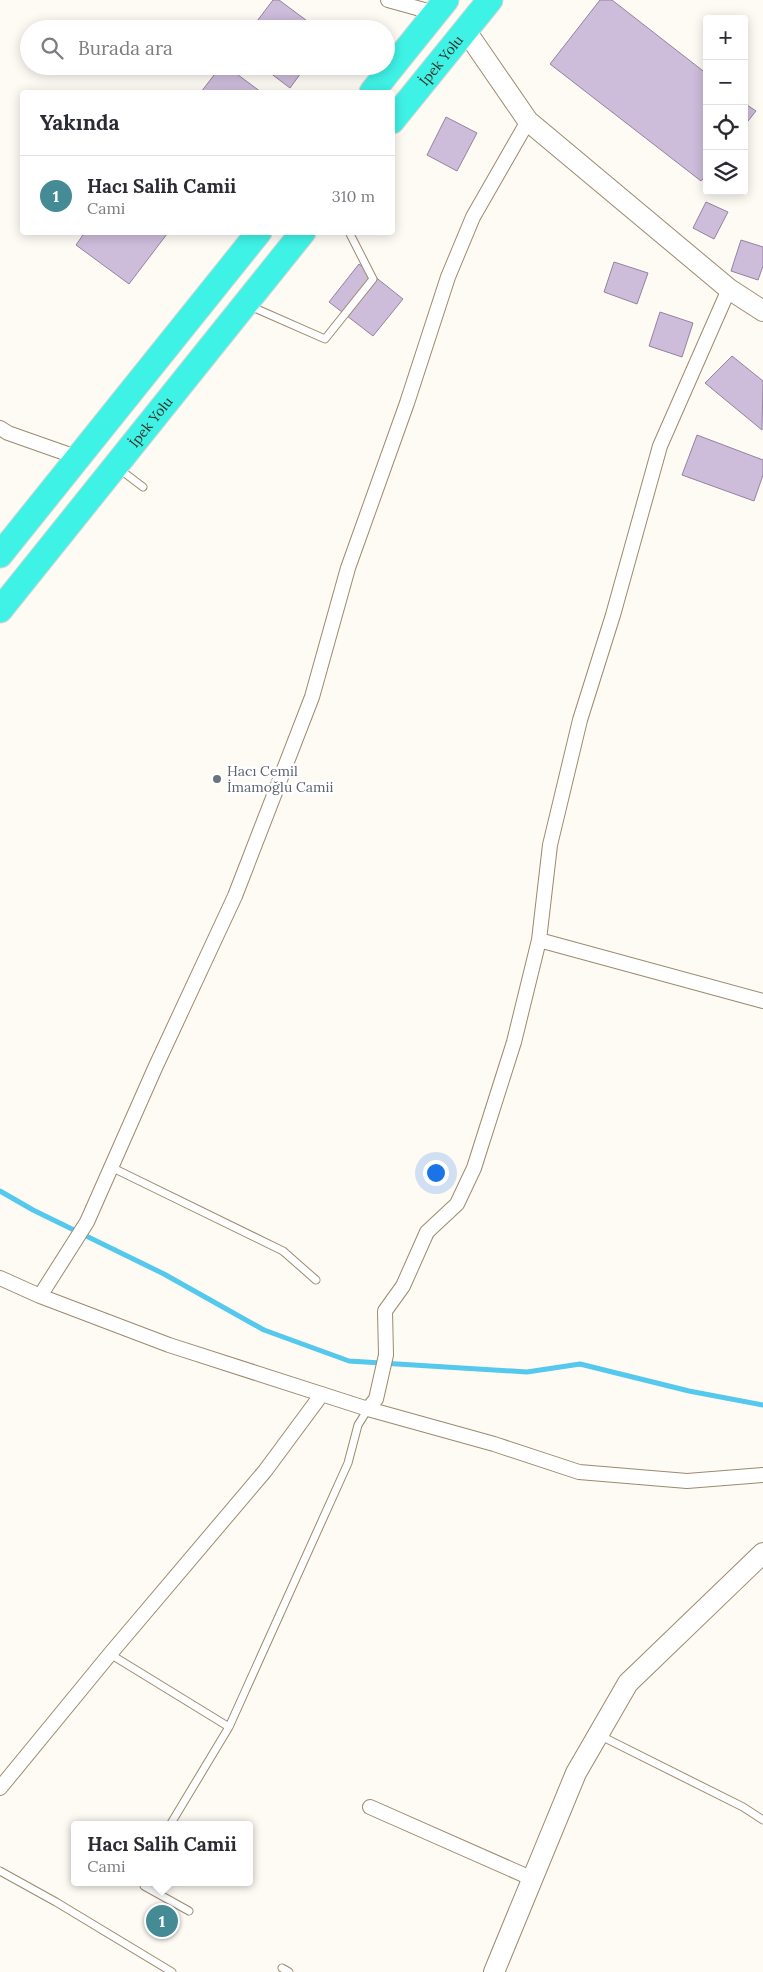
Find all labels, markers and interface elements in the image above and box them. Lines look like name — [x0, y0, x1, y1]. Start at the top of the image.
map controls — [703, 15, 748, 195]
button: + — [703, 15, 748, 60]
search box — [20, 20, 395, 75]
street label: İpek Yolu — [415, 31, 467, 89]
icon: search — [38, 34, 66, 62]
text: Burada ara — [78, 36, 173, 60]
button: − — [703, 60, 748, 105]
button: locate — [703, 105, 748, 150]
text: Yakında — [40, 109, 120, 136]
button: layers — [703, 150, 748, 195]
text: Hacı Salih Camii — [87, 174, 236, 198]
text: 1 — [53, 186, 59, 206]
text: 310 m — [332, 186, 375, 206]
text: Cami — [87, 198, 125, 218]
street label: İpek Yolu — [125, 393, 176, 451]
place label: Hacı Cemil İmamoğlu Camii — [227, 762, 333, 796]
marker: Hacı Cemil İmamoğlu Camii — [211, 773, 223, 785]
your location — [423, 1160, 449, 1186]
popup — [71, 1821, 253, 1886]
text: Hacı Salih Camii — [87, 1832, 237, 1856]
text: Cami — [87, 1856, 126, 1876]
pin: 1 — [146, 1902, 178, 1940]

